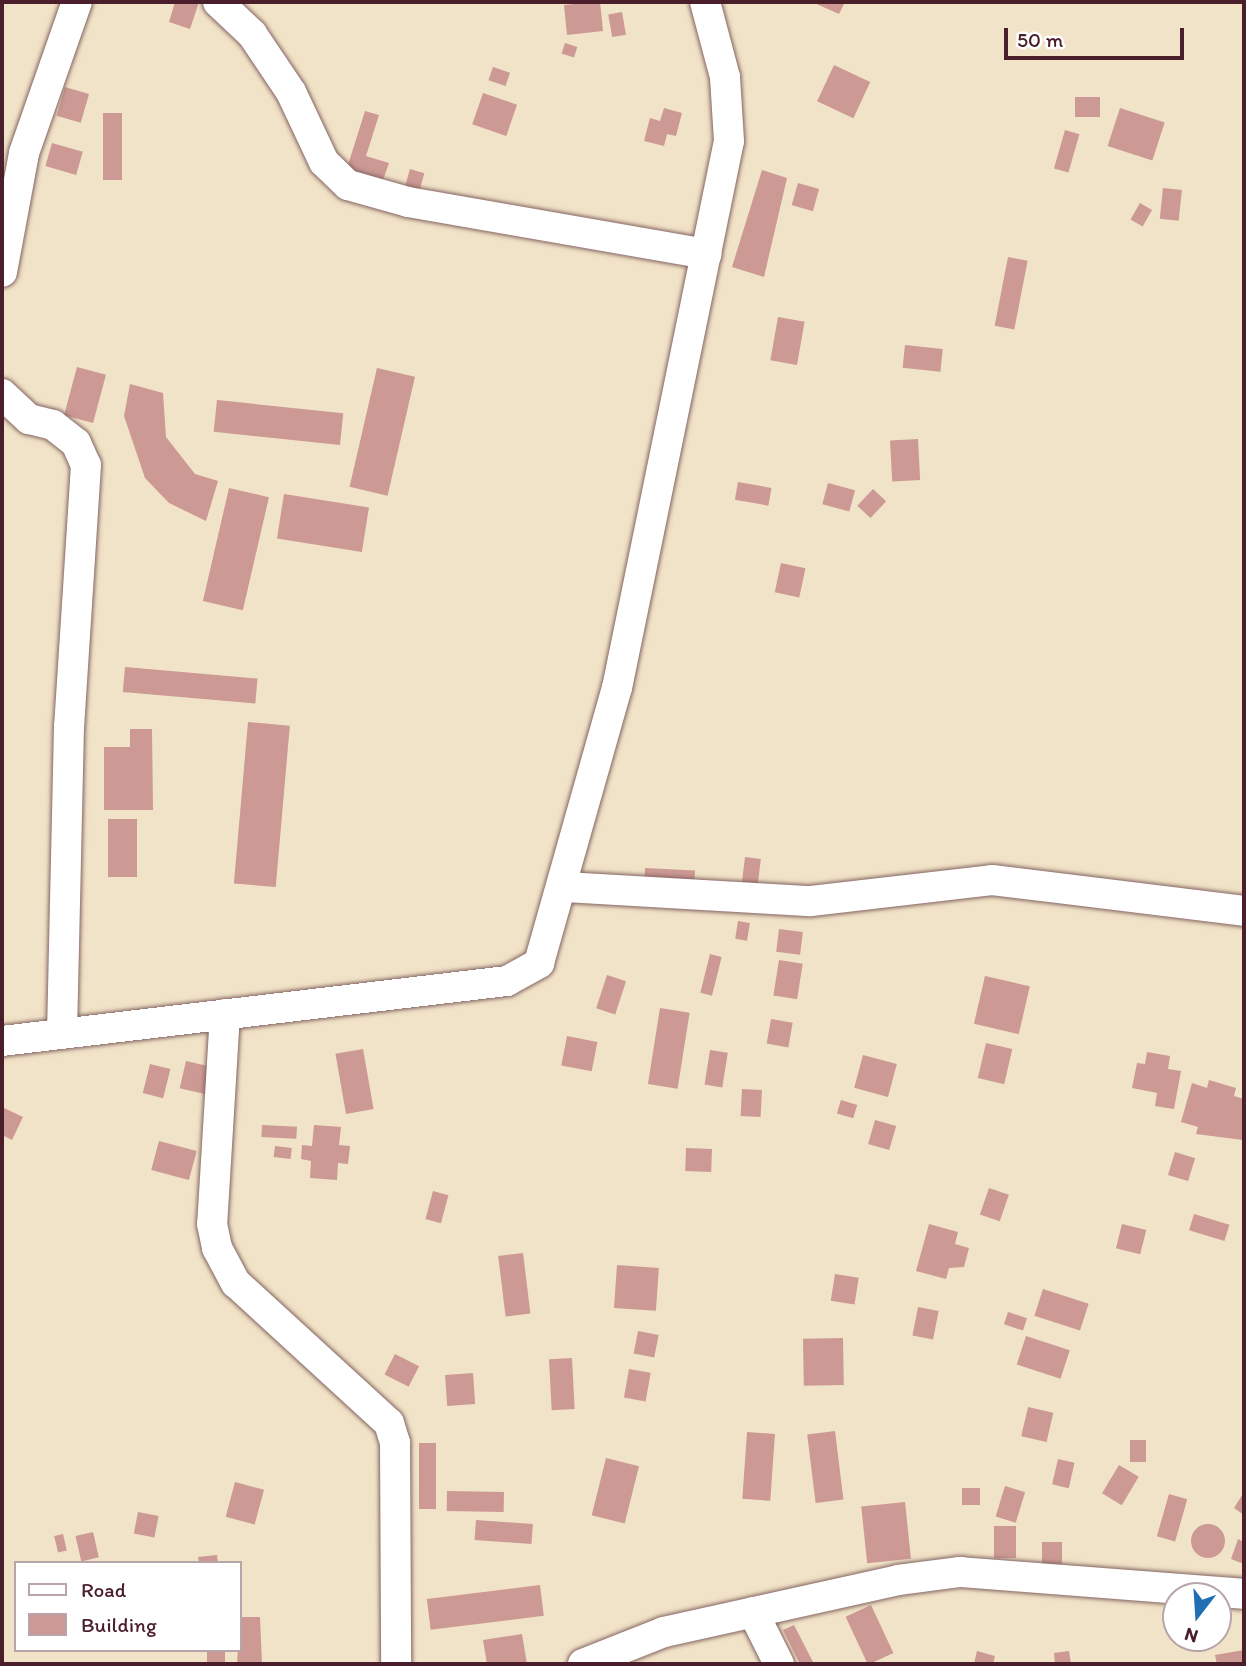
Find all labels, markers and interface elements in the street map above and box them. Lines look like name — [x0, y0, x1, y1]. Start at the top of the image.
scale bar — [1008, 14, 1188, 58]
text: 50 m — [1017, 27, 1063, 52]
legend — [14, 1561, 242, 1652]
text: Road — [81, 1577, 126, 1602]
north arrow — [1162, 1582, 1232, 1652]
text: Building — [81, 1612, 157, 1637]
text: N — [1182, 1623, 1201, 1649]

